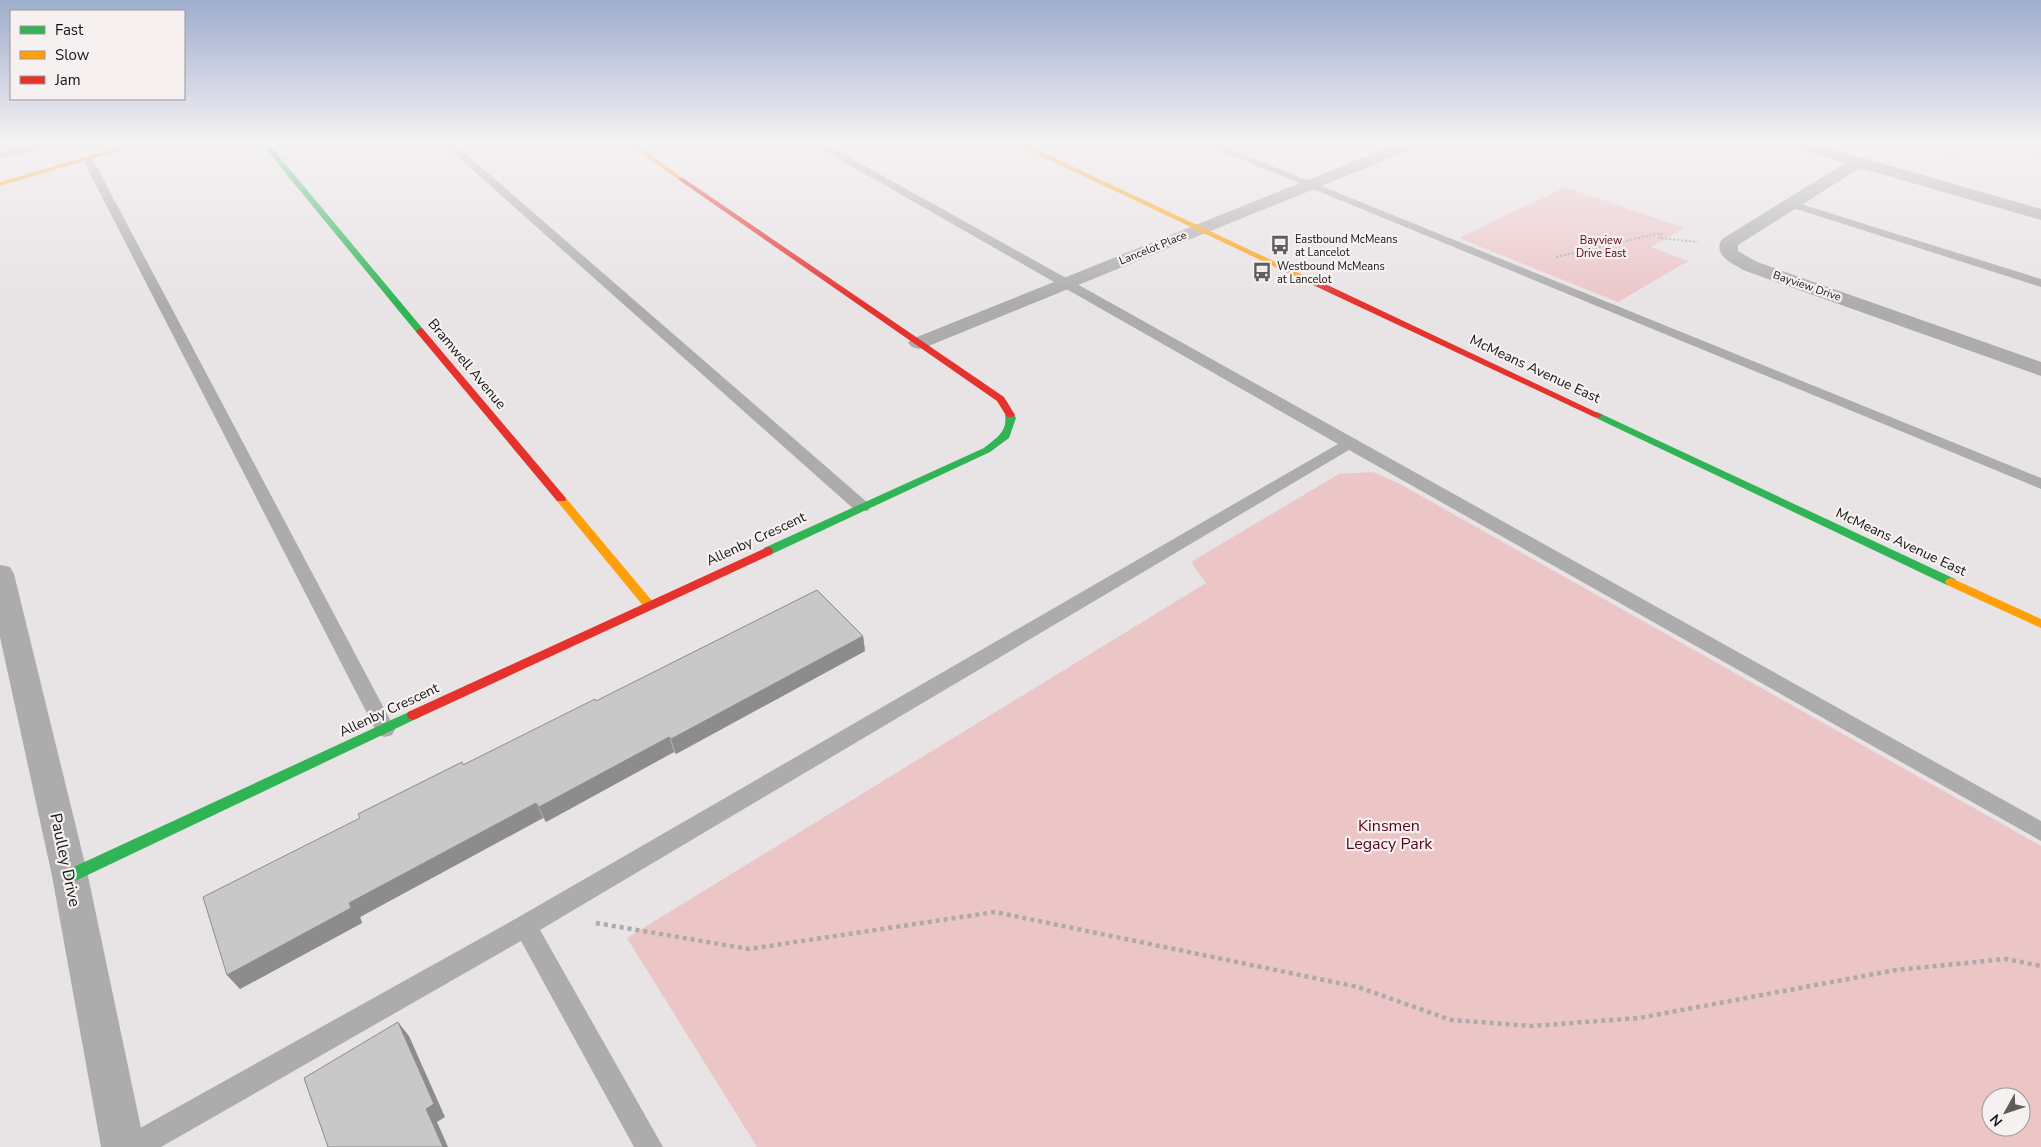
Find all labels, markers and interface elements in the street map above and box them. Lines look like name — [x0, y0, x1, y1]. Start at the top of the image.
legend — [10, 10, 185, 100]
text: Fast — [55, 20, 84, 40]
text: Slow — [55, 45, 90, 65]
text: Jam — [54, 70, 81, 90]
street label: Lancelot Place — [1117, 228, 1189, 268]
place label: Eastbound McMeans at Lancelot — [1295, 232, 1398, 260]
park label: Bayview Drive East — [1576, 233, 1626, 261]
bus stop icon: Eastbound McMeans at Lancelot — [1269, 234, 1291, 256]
place label: Westbound McMeans at Lancelot — [1277, 259, 1385, 287]
bus stop icon: Westbound McMeans at Lancelot — [1251, 261, 1273, 283]
street label: Bayview Drive — [1771, 267, 1843, 305]
street label: Bramwell Avenue — [424, 315, 510, 413]
street label: McMeans Avenue East — [1467, 330, 1603, 408]
street label: McMeans Avenue East — [1833, 503, 1969, 581]
street label: Allenby Crescent — [703, 508, 809, 570]
street label: Allenby Crescent — [336, 679, 442, 741]
street label: Paulley Drive — [44, 811, 86, 909]
park label: Kinsmen Legacy Park — [1346, 815, 1433, 855]
north arrow — [1981, 1087, 2031, 1137]
text: N — [1986, 1110, 2007, 1130]

